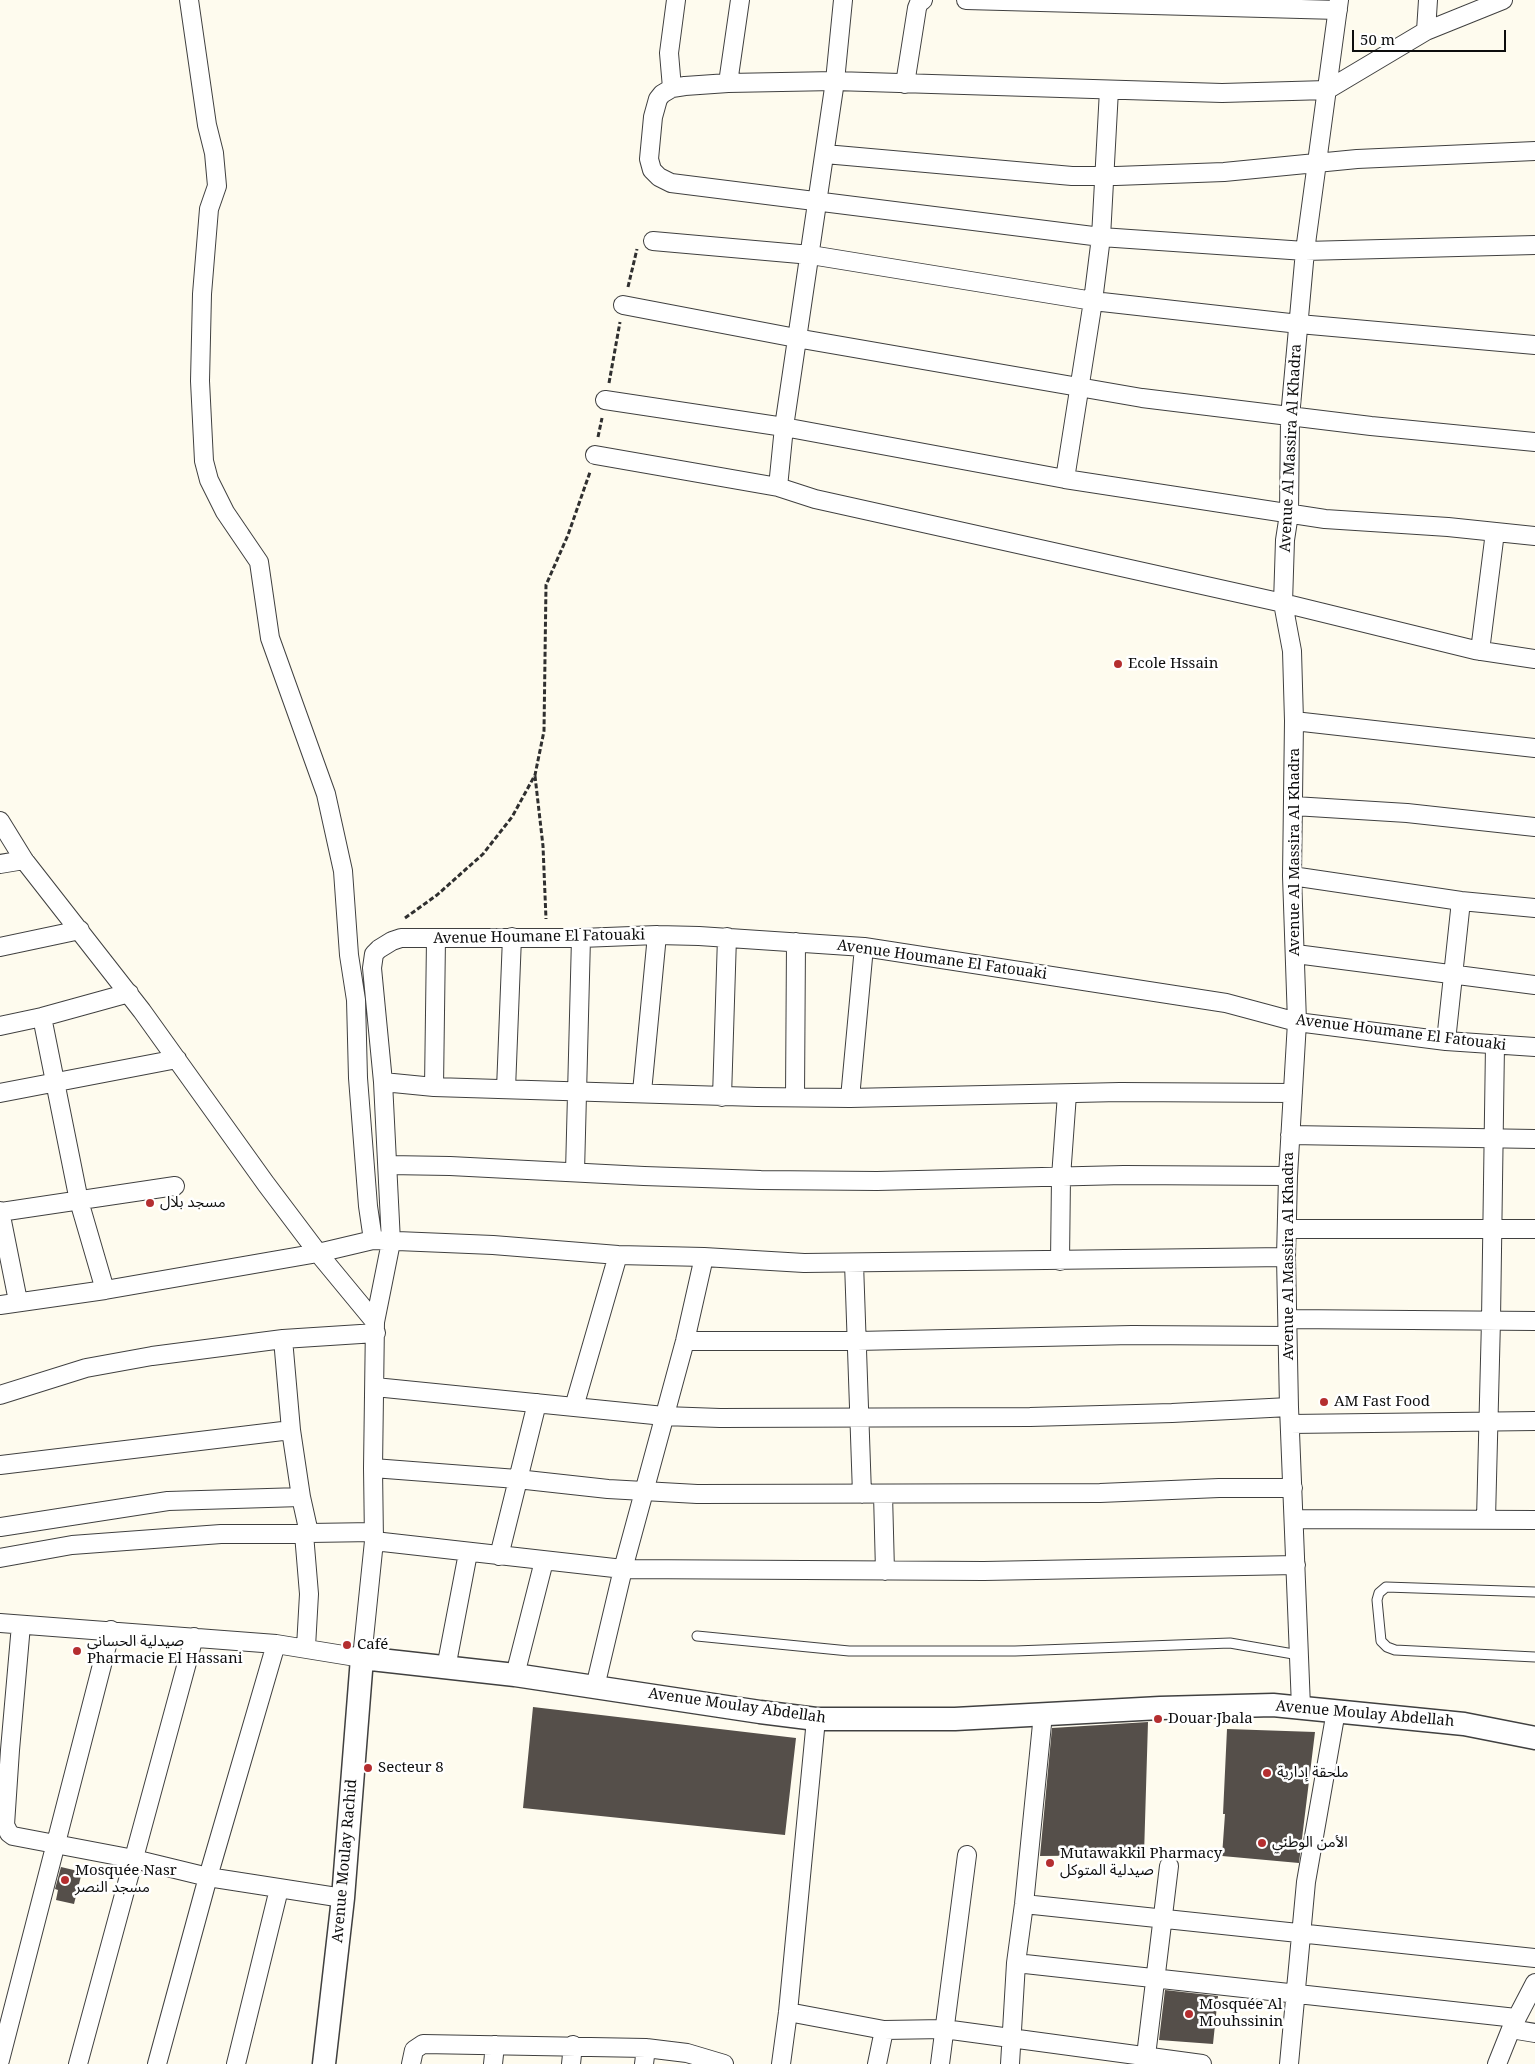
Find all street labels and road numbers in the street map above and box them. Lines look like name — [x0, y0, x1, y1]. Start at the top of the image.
street label: Avenue Al Massira Al Khadra — [1277, 343, 1305, 553]
street label: Avenue Al Massira Al Khadra — [1286, 748, 1304, 956]
street label: Avenue Houmane El Fatouaki — [433, 926, 645, 948]
street label: Avenue Houmane El Fatouaki — [836, 936, 1048, 984]
street label: Avenue Houmane El Fatouaki — [1295, 1011, 1507, 1055]
street label: Avenue Al Massira Al Khadra — [1280, 1152, 1298, 1360]
street label: Avenue Moulay Abdellah — [647, 1685, 827, 1727]
street label: Avenue Moulay Abdellah — [1275, 1697, 1455, 1731]
street label: Avenue Moulay Rachid — [329, 1778, 361, 1944]

